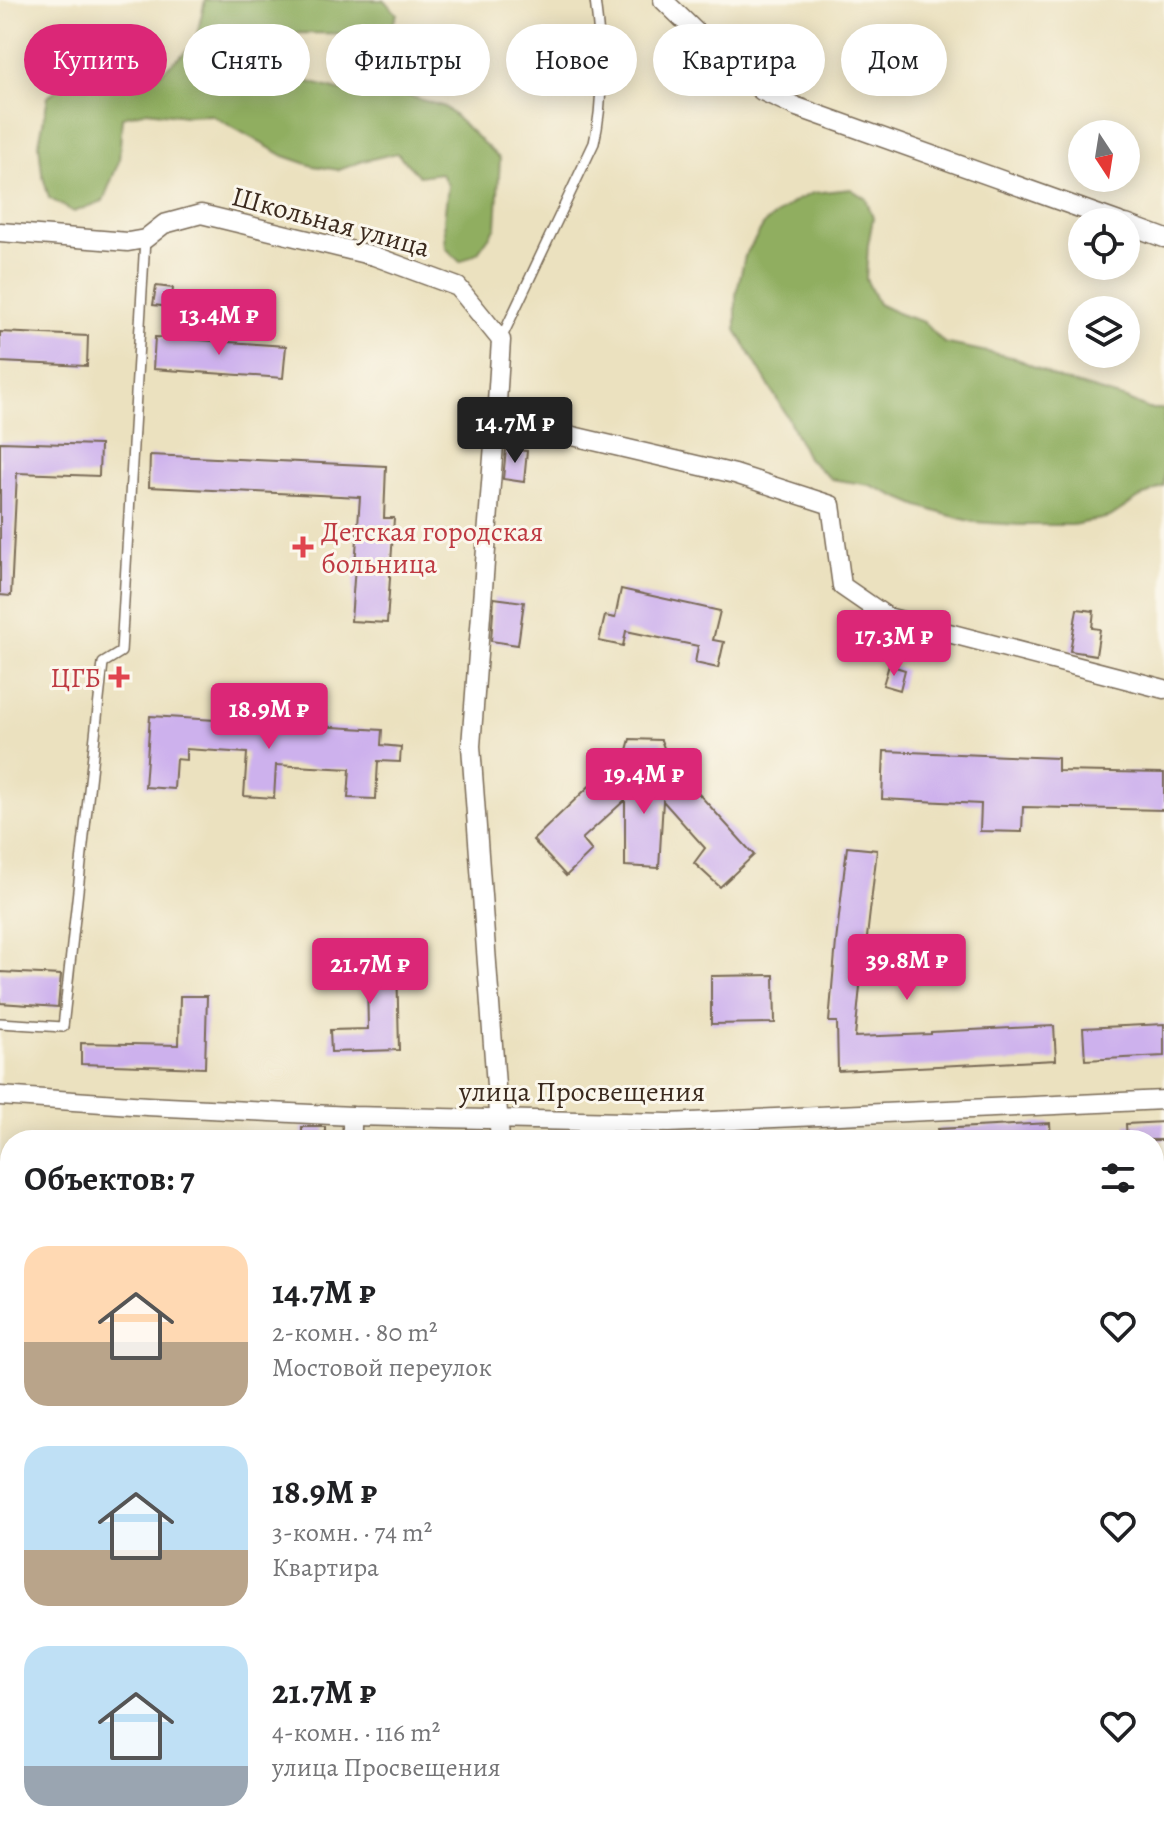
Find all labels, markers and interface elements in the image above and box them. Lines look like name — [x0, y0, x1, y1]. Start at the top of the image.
chip: Купить — [24, 24, 167, 96]
chip: Снять — [183, 24, 310, 96]
chip: Фильтры — [326, 24, 490, 96]
chip: Новое — [506, 24, 637, 96]
chip: Квартира — [653, 24, 825, 96]
chip: Дом — [841, 24, 947, 96]
north arrow — [1068, 120, 1140, 192]
map controls — [1068, 120, 1140, 368]
street label: Школьная улица — [227, 177, 434, 267]
button: locate — [1068, 208, 1140, 280]
pin: 13.4M ₽ — [145, 289, 293, 357]
button: layers — [1068, 296, 1140, 368]
text: 13.4M ₽ — [179, 297, 259, 332]
pin: 14.7M ₽ — [441, 397, 589, 465]
text: 14.7M ₽ — [475, 405, 555, 440]
place label: Детская городская больница — [321, 513, 543, 583]
marker: Детская городская больница — [292, 536, 314, 558]
pin: 17.3M ₽ — [820, 610, 968, 678]
text: 17.3M ₽ — [855, 618, 933, 653]
place label: ЦГБ — [51, 659, 101, 697]
marker: ЦГБ — [108, 666, 130, 688]
pin: 18.9M ₽ — [195, 683, 343, 751]
text: 18.9M ₽ — [229, 691, 309, 726]
pin: 19.4M ₽ — [570, 748, 718, 816]
text: 19.4M ₽ — [604, 756, 684, 791]
pin: 39.8M ₽ — [833, 934, 981, 1002]
pin: 21.7M ₽ — [296, 938, 444, 1006]
text: 39.8M ₽ — [866, 942, 948, 977]
text: 21.7M ₽ — [330, 946, 410, 981]
street label: улица Просвещения — [458, 1073, 705, 1111]
text: Объектов: 7 — [24, 1155, 195, 1202]
icon: filters — [1096, 1156, 1140, 1200]
text: 14.7M ₽ — [272, 1268, 376, 1315]
icon: home — [88, 1278, 184, 1374]
icon: heart — [1096, 1304, 1140, 1348]
text: 2-комн. · 80 m² — [272, 1315, 438, 1350]
text: Мостовой переулок — [272, 1350, 492, 1385]
text: 18.9M ₽ — [272, 1468, 377, 1515]
icon: home — [88, 1478, 184, 1574]
icon: heart — [1096, 1504, 1140, 1548]
text: 3-комн. · 74 m² — [272, 1515, 432, 1550]
text: Квартира — [272, 1550, 379, 1585]
text: 21.7M ₽ — [272, 1668, 376, 1715]
icon: home — [88, 1678, 184, 1774]
icon: heart — [1096, 1704, 1140, 1748]
text: 4-комн. · 116 m² — [272, 1715, 440, 1750]
text: улица Просвещения — [272, 1750, 500, 1785]

